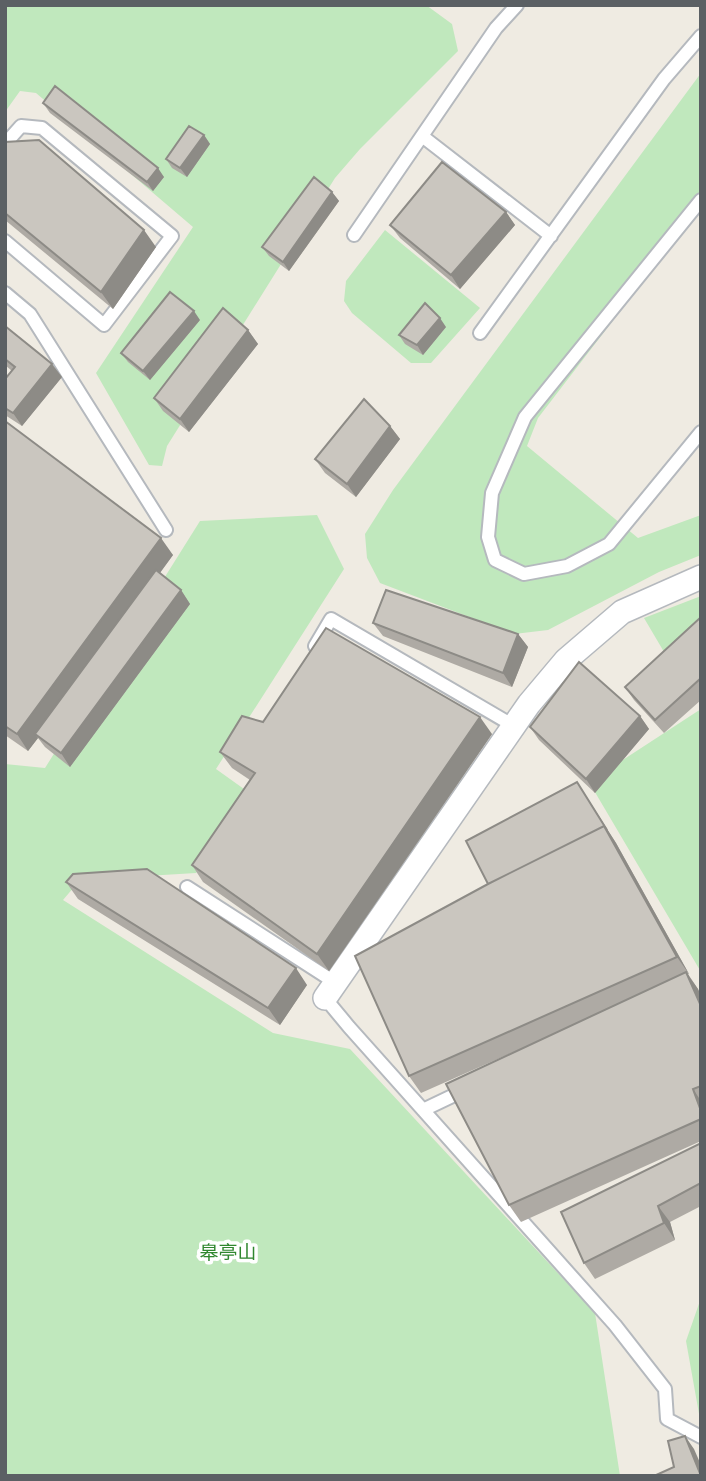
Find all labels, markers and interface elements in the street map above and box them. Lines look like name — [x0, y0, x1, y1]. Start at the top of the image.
park label: 皋亭山 — [199, 1241, 257, 1264]

